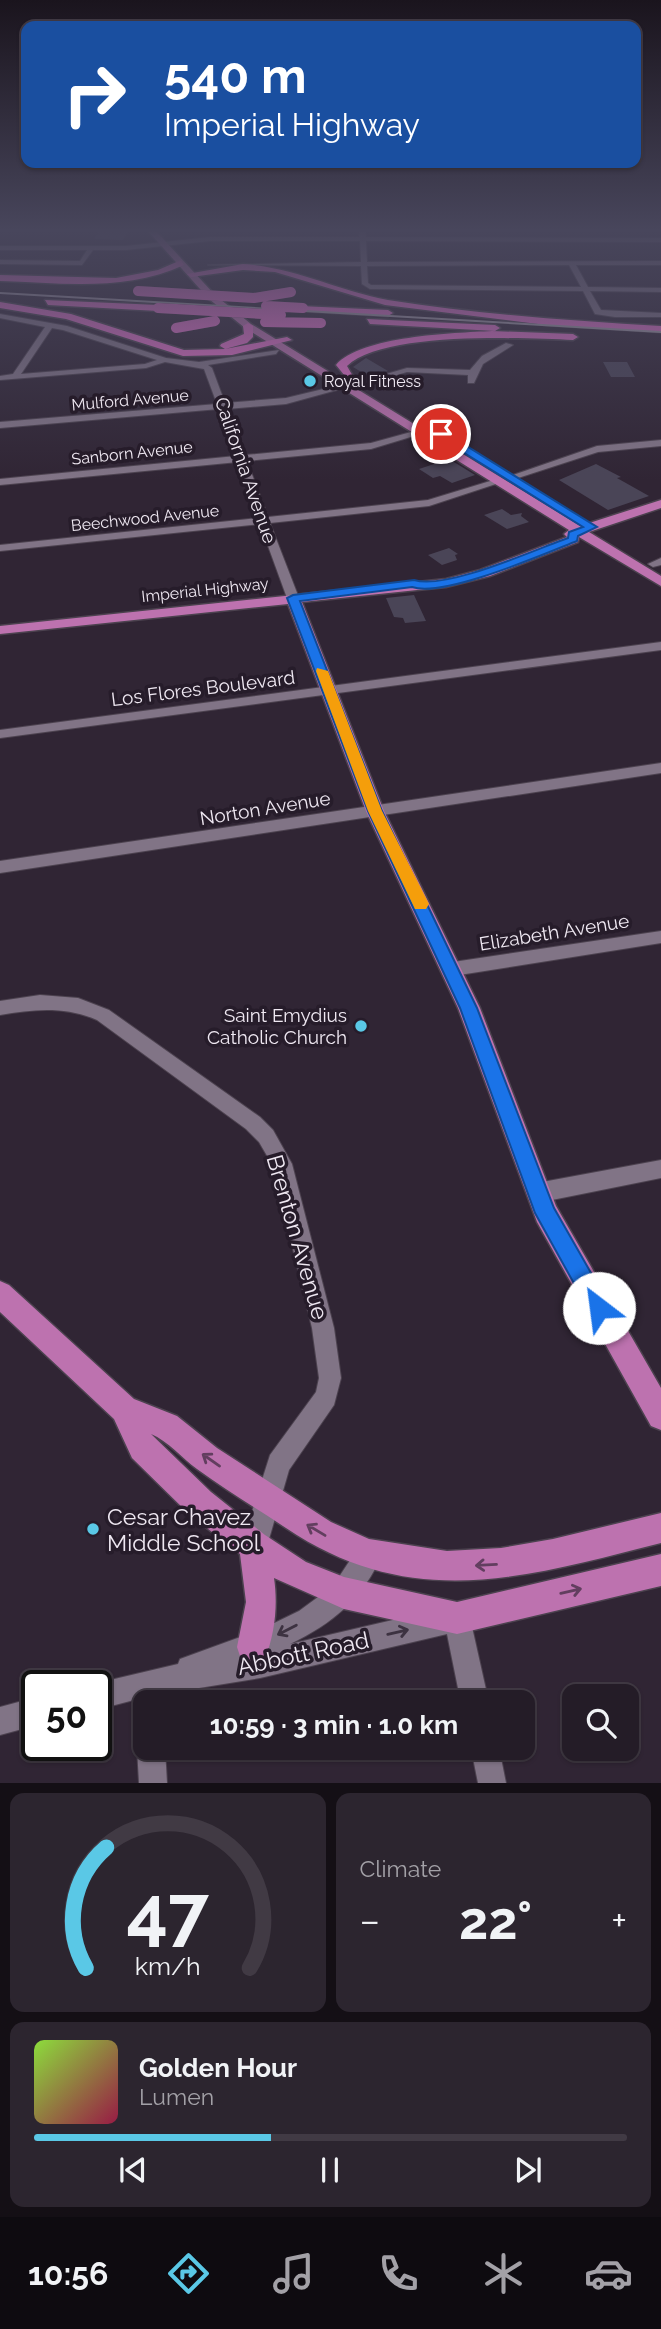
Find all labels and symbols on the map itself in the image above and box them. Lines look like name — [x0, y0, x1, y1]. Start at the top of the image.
place label: Royal Fitness — [324, 372, 421, 391]
marker: Royal Fitness — [302, 373, 318, 389]
street label: Mulford Avenue — [71, 385, 189, 415]
street label: California Avenue — [211, 394, 281, 546]
pin — [411, 404, 471, 464]
street label: Sanborn Avenue — [70, 437, 194, 469]
street label: Beechwood Avenue — [70, 501, 220, 535]
street label: Imperial Highway — [140, 574, 270, 606]
street label: Los Flores Boulevard — [110, 666, 296, 710]
street label: Norton Avenue — [198, 787, 332, 829]
street label: Elizabeth Avenue — [477, 909, 631, 955]
place label: Saint Emydius Catholic Church — [207, 1004, 347, 1048]
marker: Saint Emydius Catholic Church — [353, 1018, 369, 1034]
street label: Brenton Avenue — [262, 1151, 334, 1323]
position arrow — [562, 1271, 636, 1345]
one-way arrow — [202, 1453, 221, 1467]
place label: Cesar Chavez Middle School — [107, 1503, 261, 1556]
marker: Cesar Chavez Middle School — [85, 1521, 101, 1537]
one-way arrow — [307, 1522, 327, 1536]
one-way arrow — [475, 1558, 498, 1571]
one-way arrow — [559, 1584, 582, 1597]
one-way arrow — [277, 1624, 298, 1638]
one-way arrow — [386, 1625, 409, 1638]
street label: Abbott Road — [235, 1626, 371, 1680]
speed limit sign: 50 — [21, 1670, 112, 1761]

